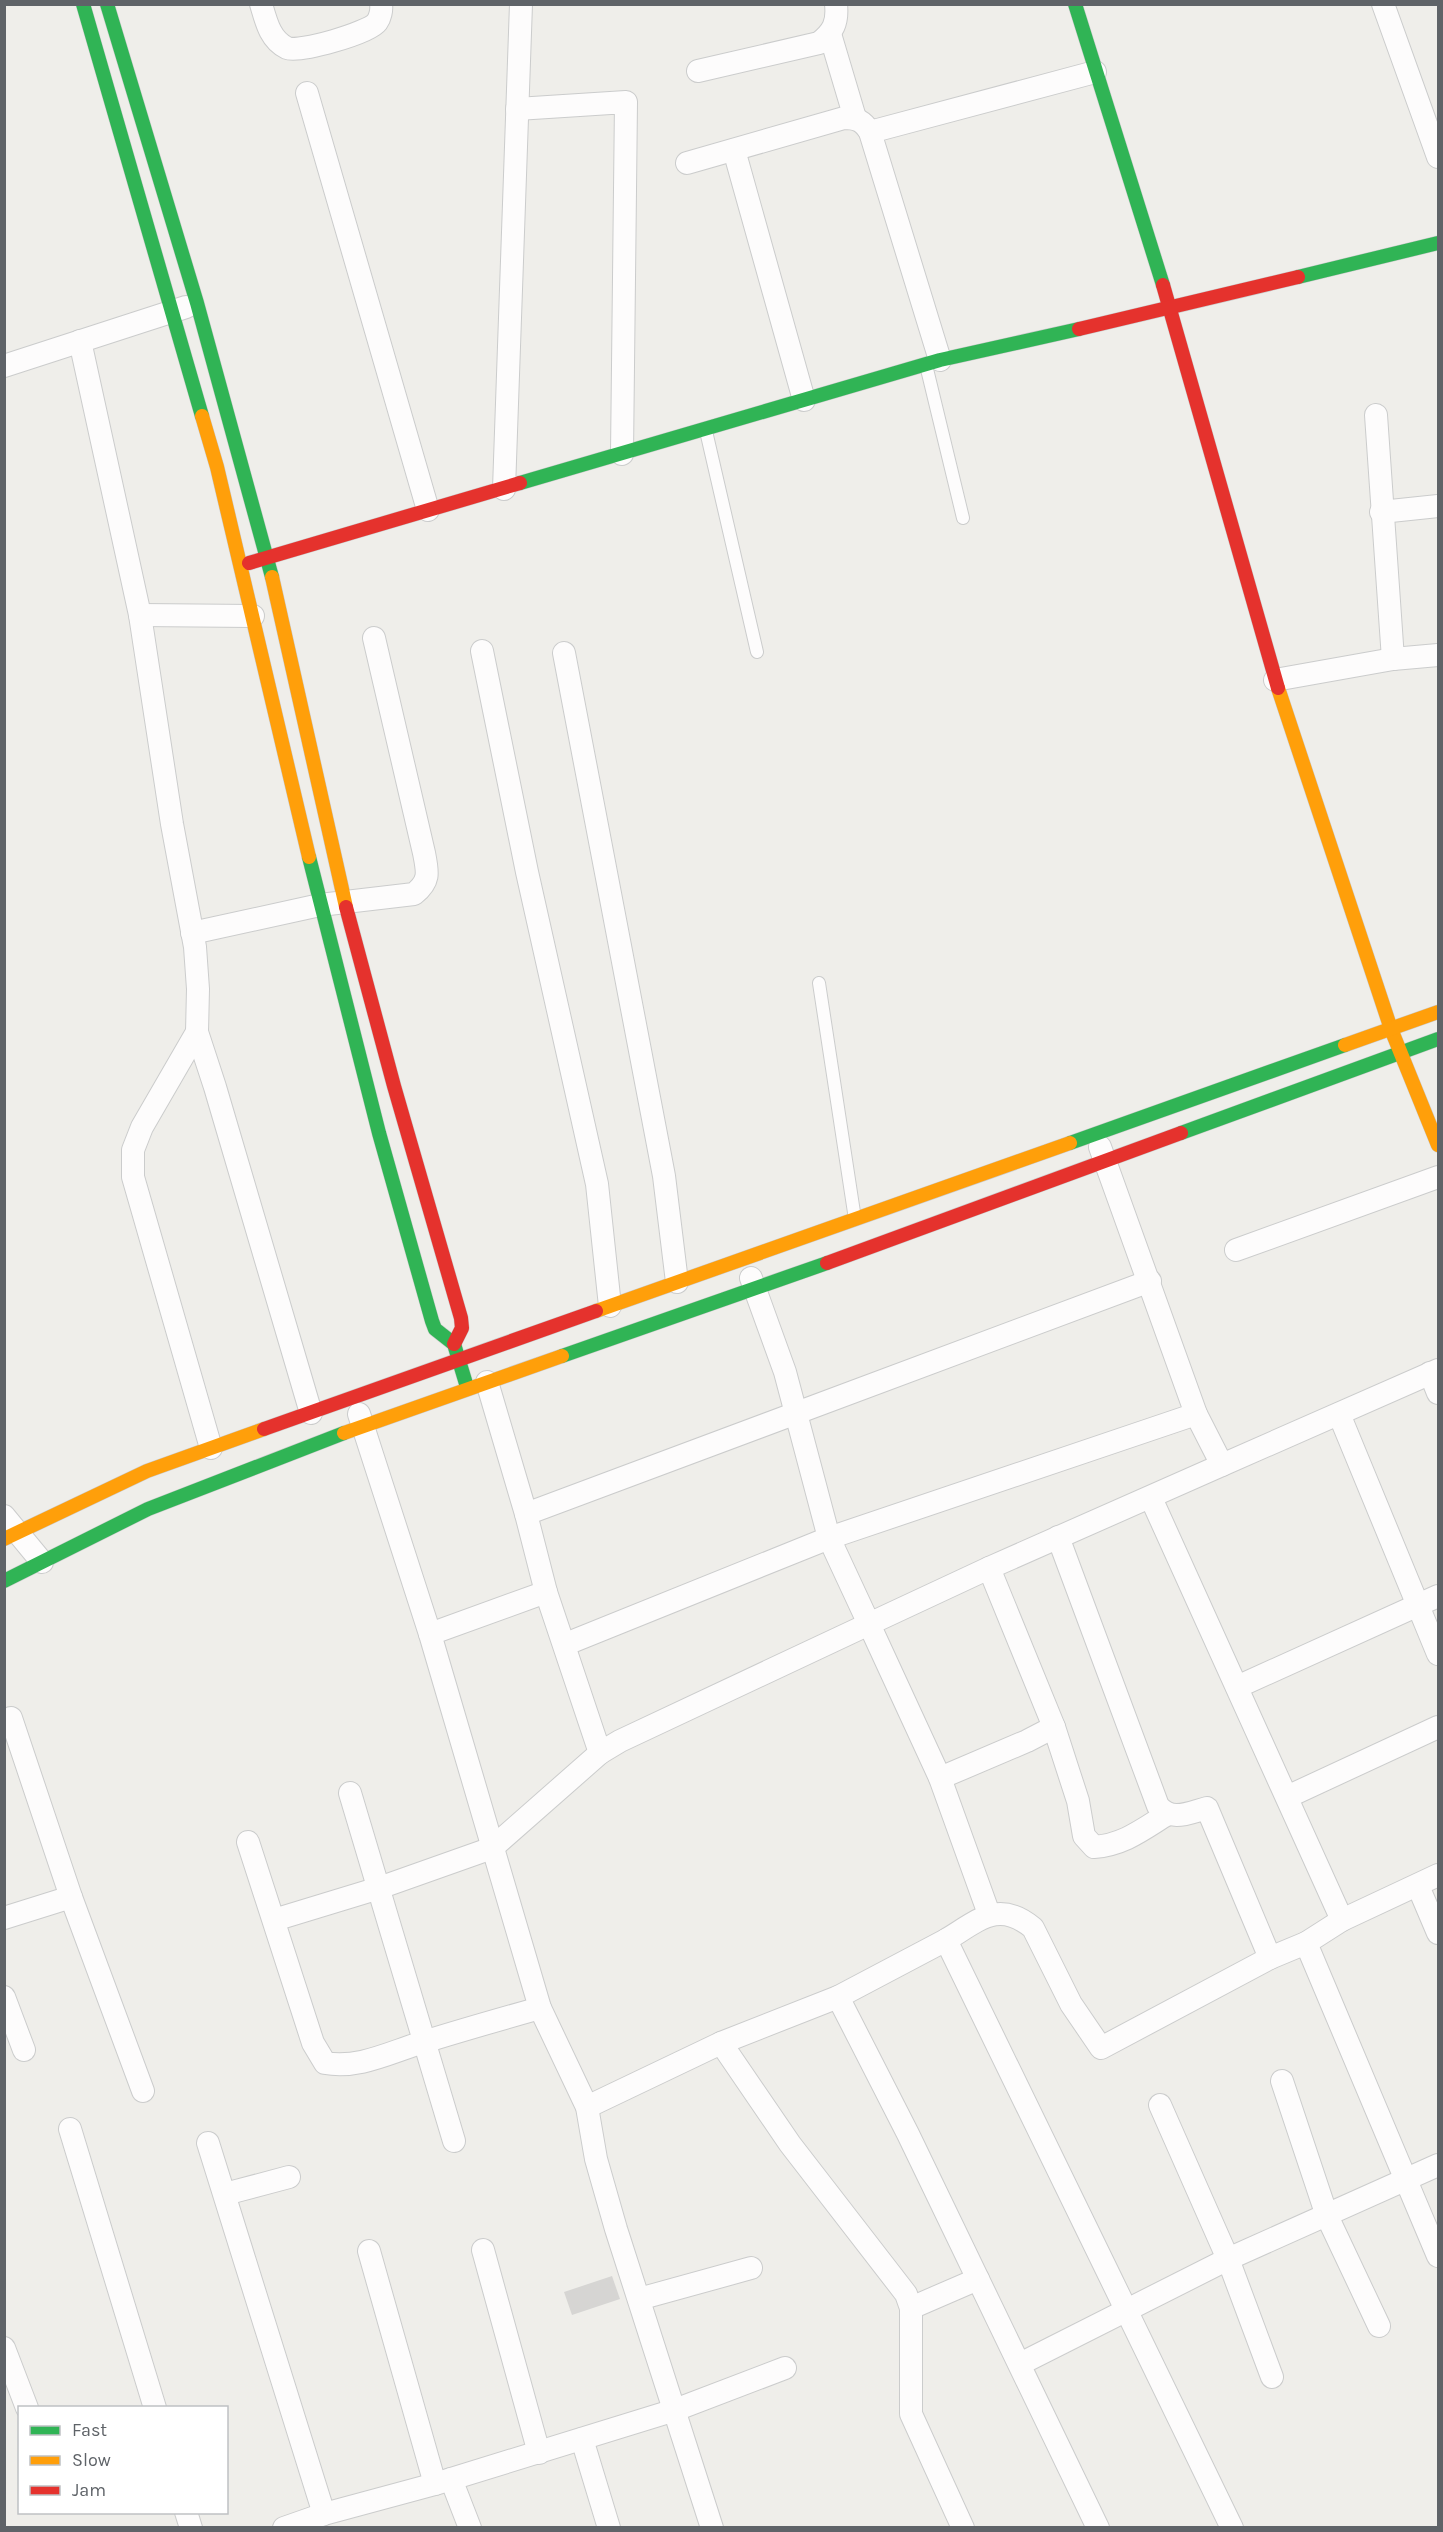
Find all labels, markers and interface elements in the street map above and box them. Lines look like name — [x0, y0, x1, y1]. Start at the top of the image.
legend — [18, 2406, 228, 2514]
text: Fast — [72, 2419, 107, 2441]
text: Slow — [72, 2449, 111, 2471]
text: Jam — [72, 2479, 106, 2501]

